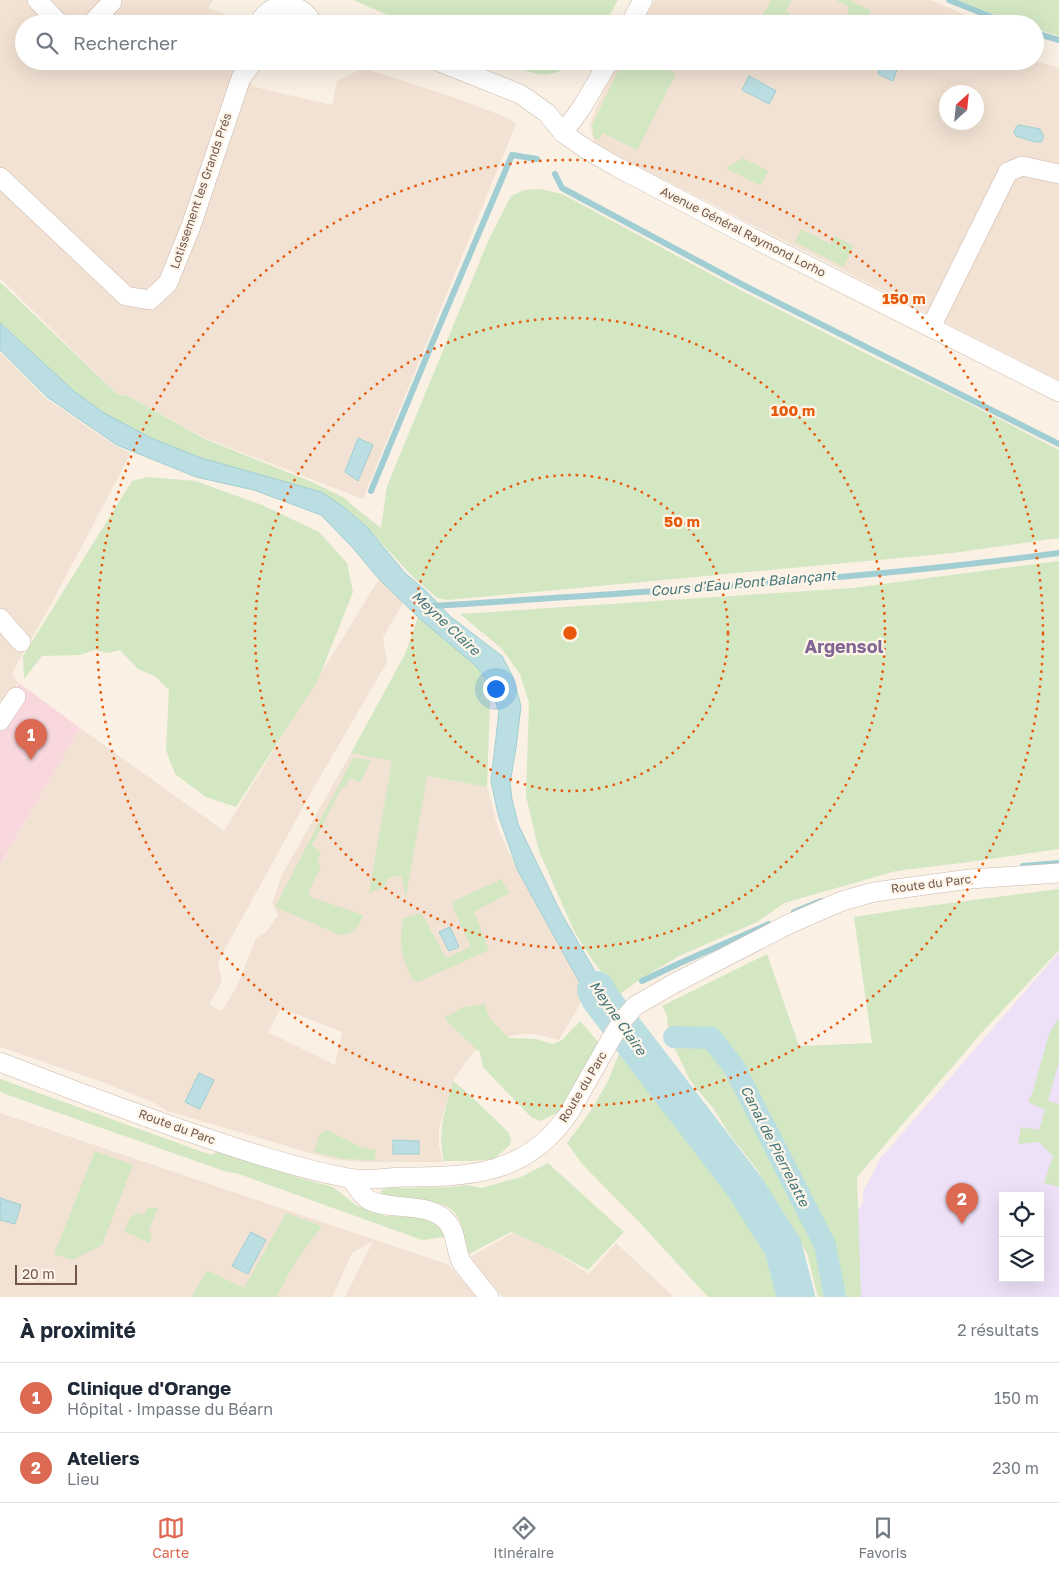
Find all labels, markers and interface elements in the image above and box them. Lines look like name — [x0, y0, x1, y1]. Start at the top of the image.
search box — [15, 15, 1044, 70]
icon: search — [33, 29, 61, 57]
text: Rechercher — [73, 31, 178, 54]
north arrow — [939, 85, 984, 130]
street label: Lotissement les Grands Prés — [167, 111, 234, 271]
street label: Avenue Général Raymond Lorho — [658, 183, 828, 280]
text: 150 m — [882, 289, 926, 307]
text: 100 m — [771, 401, 815, 419]
text: 50 m — [664, 512, 700, 530]
water label: Cours d'Eau Pont Balançant — [650, 566, 838, 599]
water label: Meyne Claire — [409, 587, 485, 659]
centre of rings — [561, 624, 579, 642]
district label: Argensol — [804, 635, 884, 657]
your location — [483, 676, 509, 702]
pin: 1 — [15, 719, 47, 760]
street label: Route du Parc — [890, 871, 972, 896]
water label: Meyne Claire — [586, 977, 651, 1059]
street label: Route du Parc — [555, 1048, 610, 1125]
water label: Canal de Pierrelatte — [738, 1082, 814, 1210]
street label: Route du Parc — [137, 1106, 218, 1148]
pin: 2 — [946, 1183, 978, 1224]
map controls — [999, 1192, 1044, 1282]
button: locate — [999, 1192, 1044, 1237]
button: layers — [999, 1237, 1044, 1282]
scale bar — [15, 1262, 78, 1285]
text: 20 m — [22, 1265, 55, 1282]
text: À proximité — [20, 1317, 136, 1343]
text: 2 résultats — [957, 1320, 1039, 1340]
text: Clinique d'Orange — [67, 1376, 231, 1399]
text: 1 — [32, 1388, 40, 1408]
text: 150 m — [994, 1388, 1039, 1408]
text: Hôpital · Impasse du Béarn — [67, 1399, 273, 1419]
text: Ateliers — [67, 1446, 140, 1469]
text: 2 — [31, 1458, 41, 1478]
text: 230 m — [992, 1458, 1039, 1478]
text: Lieu — [67, 1469, 99, 1489]
tab: Carte — [152, 1514, 189, 1561]
tab: Itinéraire — [493, 1514, 554, 1561]
tab: Favoris — [859, 1514, 907, 1561]

